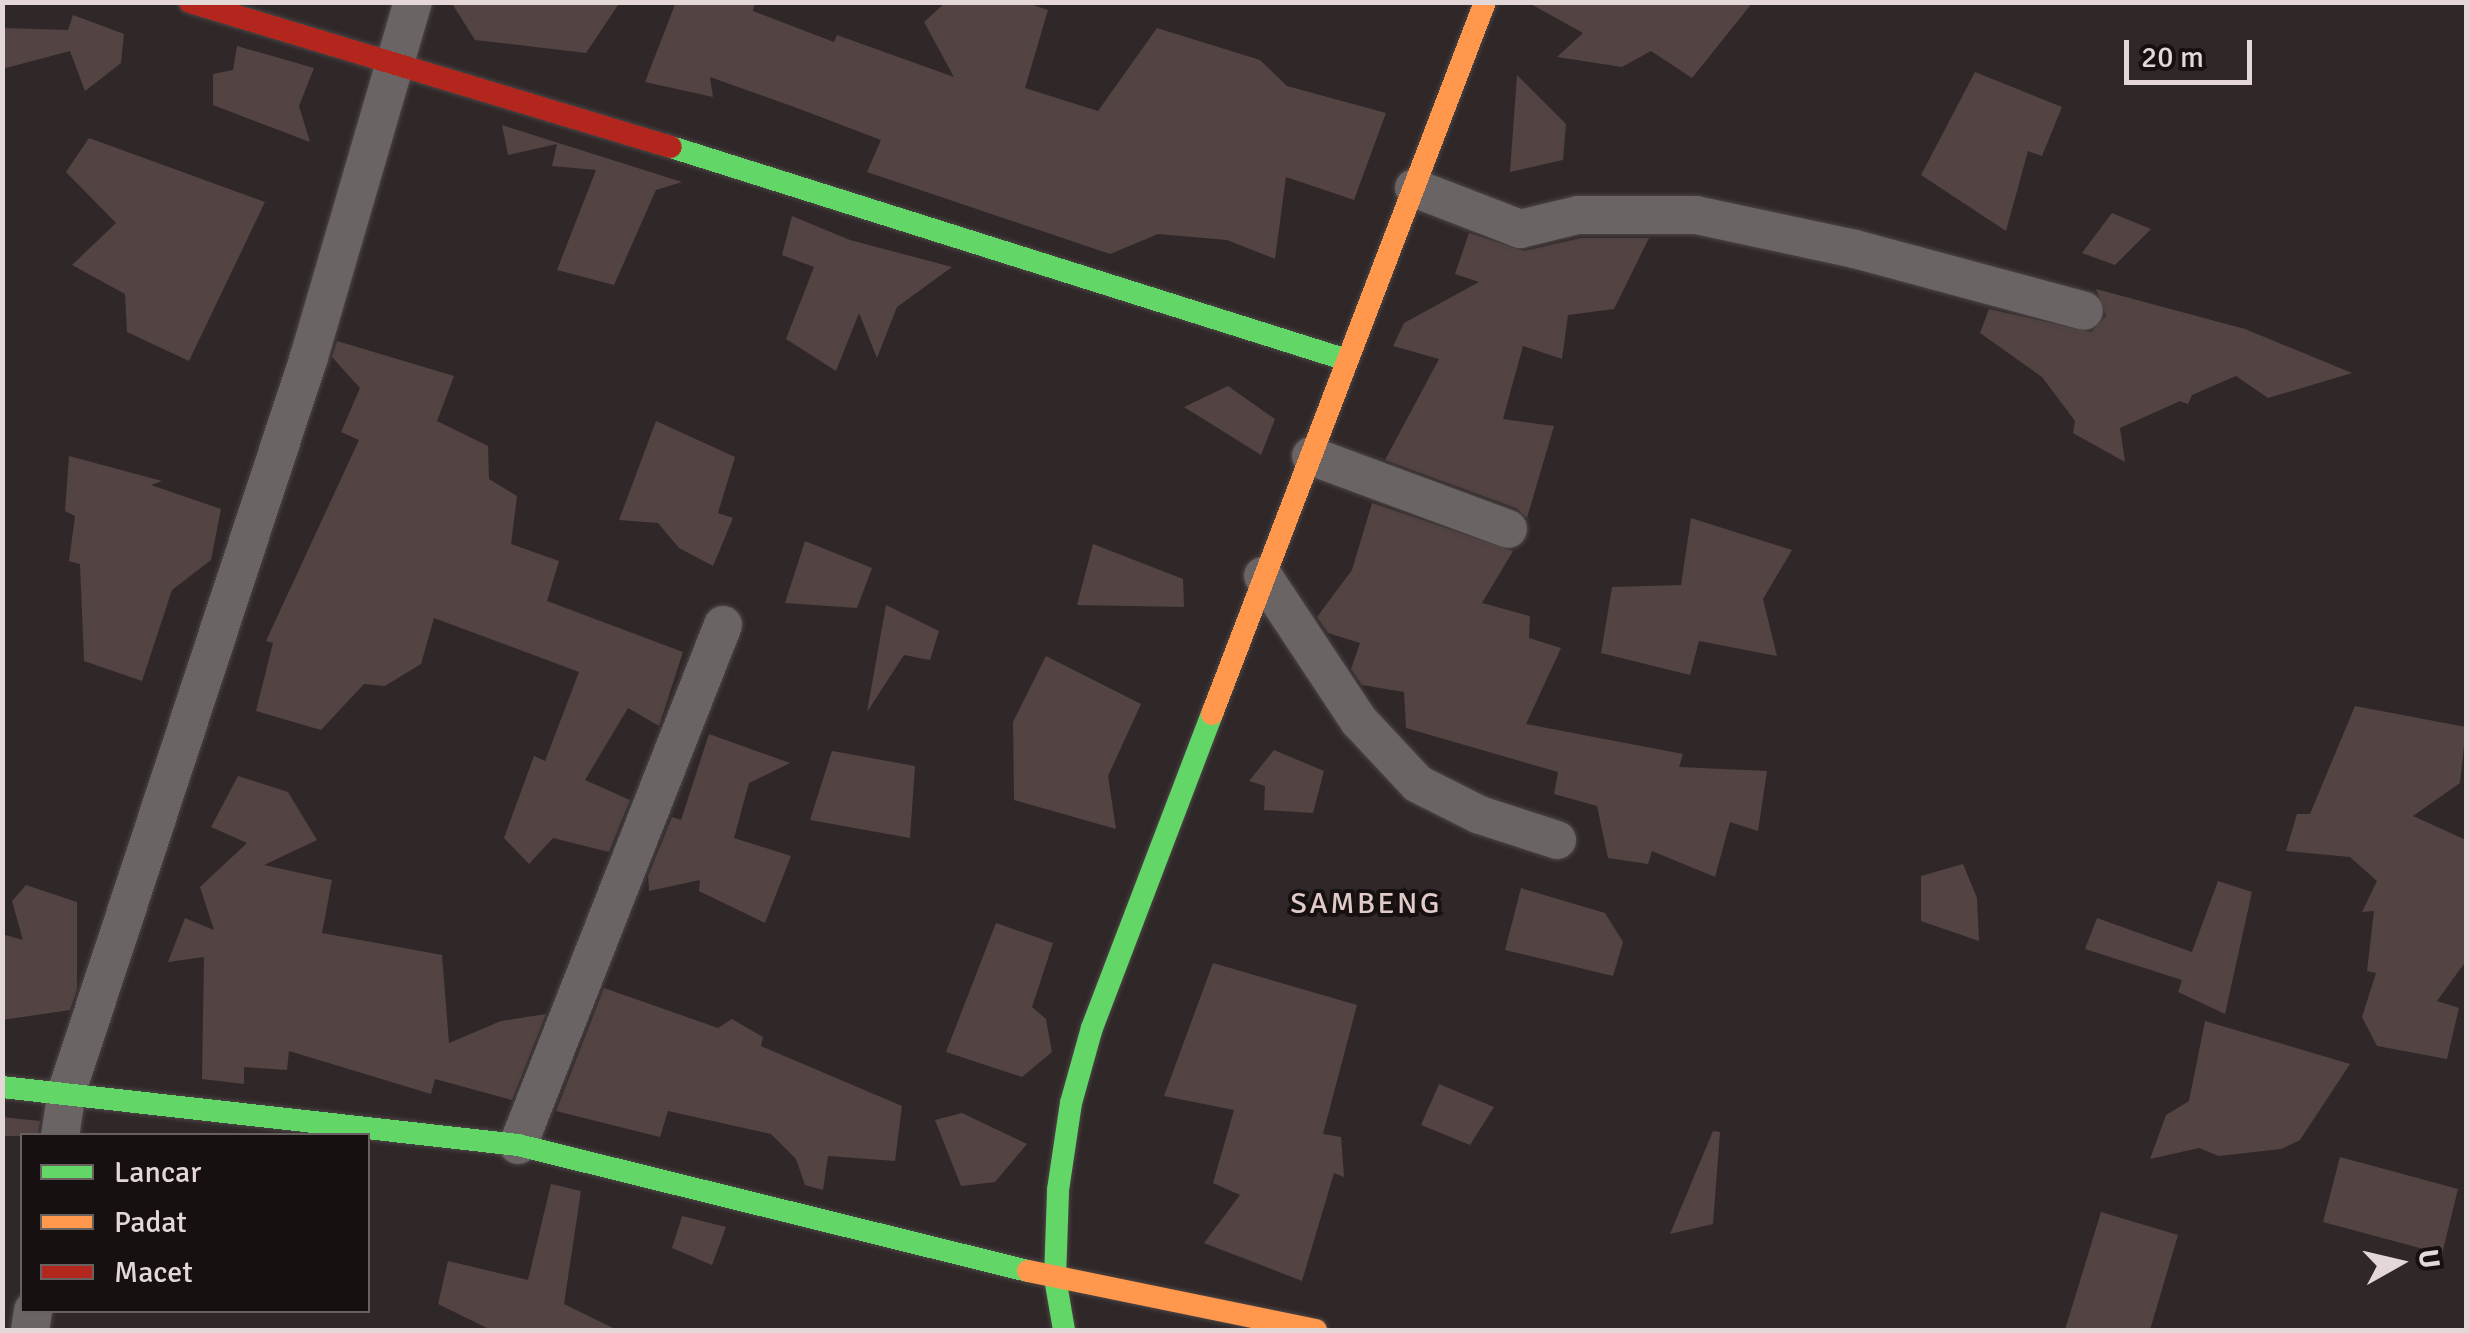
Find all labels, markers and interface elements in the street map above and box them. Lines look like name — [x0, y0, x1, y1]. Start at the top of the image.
scale bar — [2129, 20, 2256, 82]
text: 20 m — [2141, 39, 2204, 76]
district label: SAMBENG — [1290, 886, 1442, 922]
legend — [20, 1133, 370, 1313]
text: Lancar — [114, 1154, 201, 1191]
text: Padat — [114, 1204, 187, 1241]
north arrow — [2349, 1213, 2449, 1313]
text: U — [2411, 1247, 2447, 1271]
text: Macet — [114, 1254, 193, 1291]

